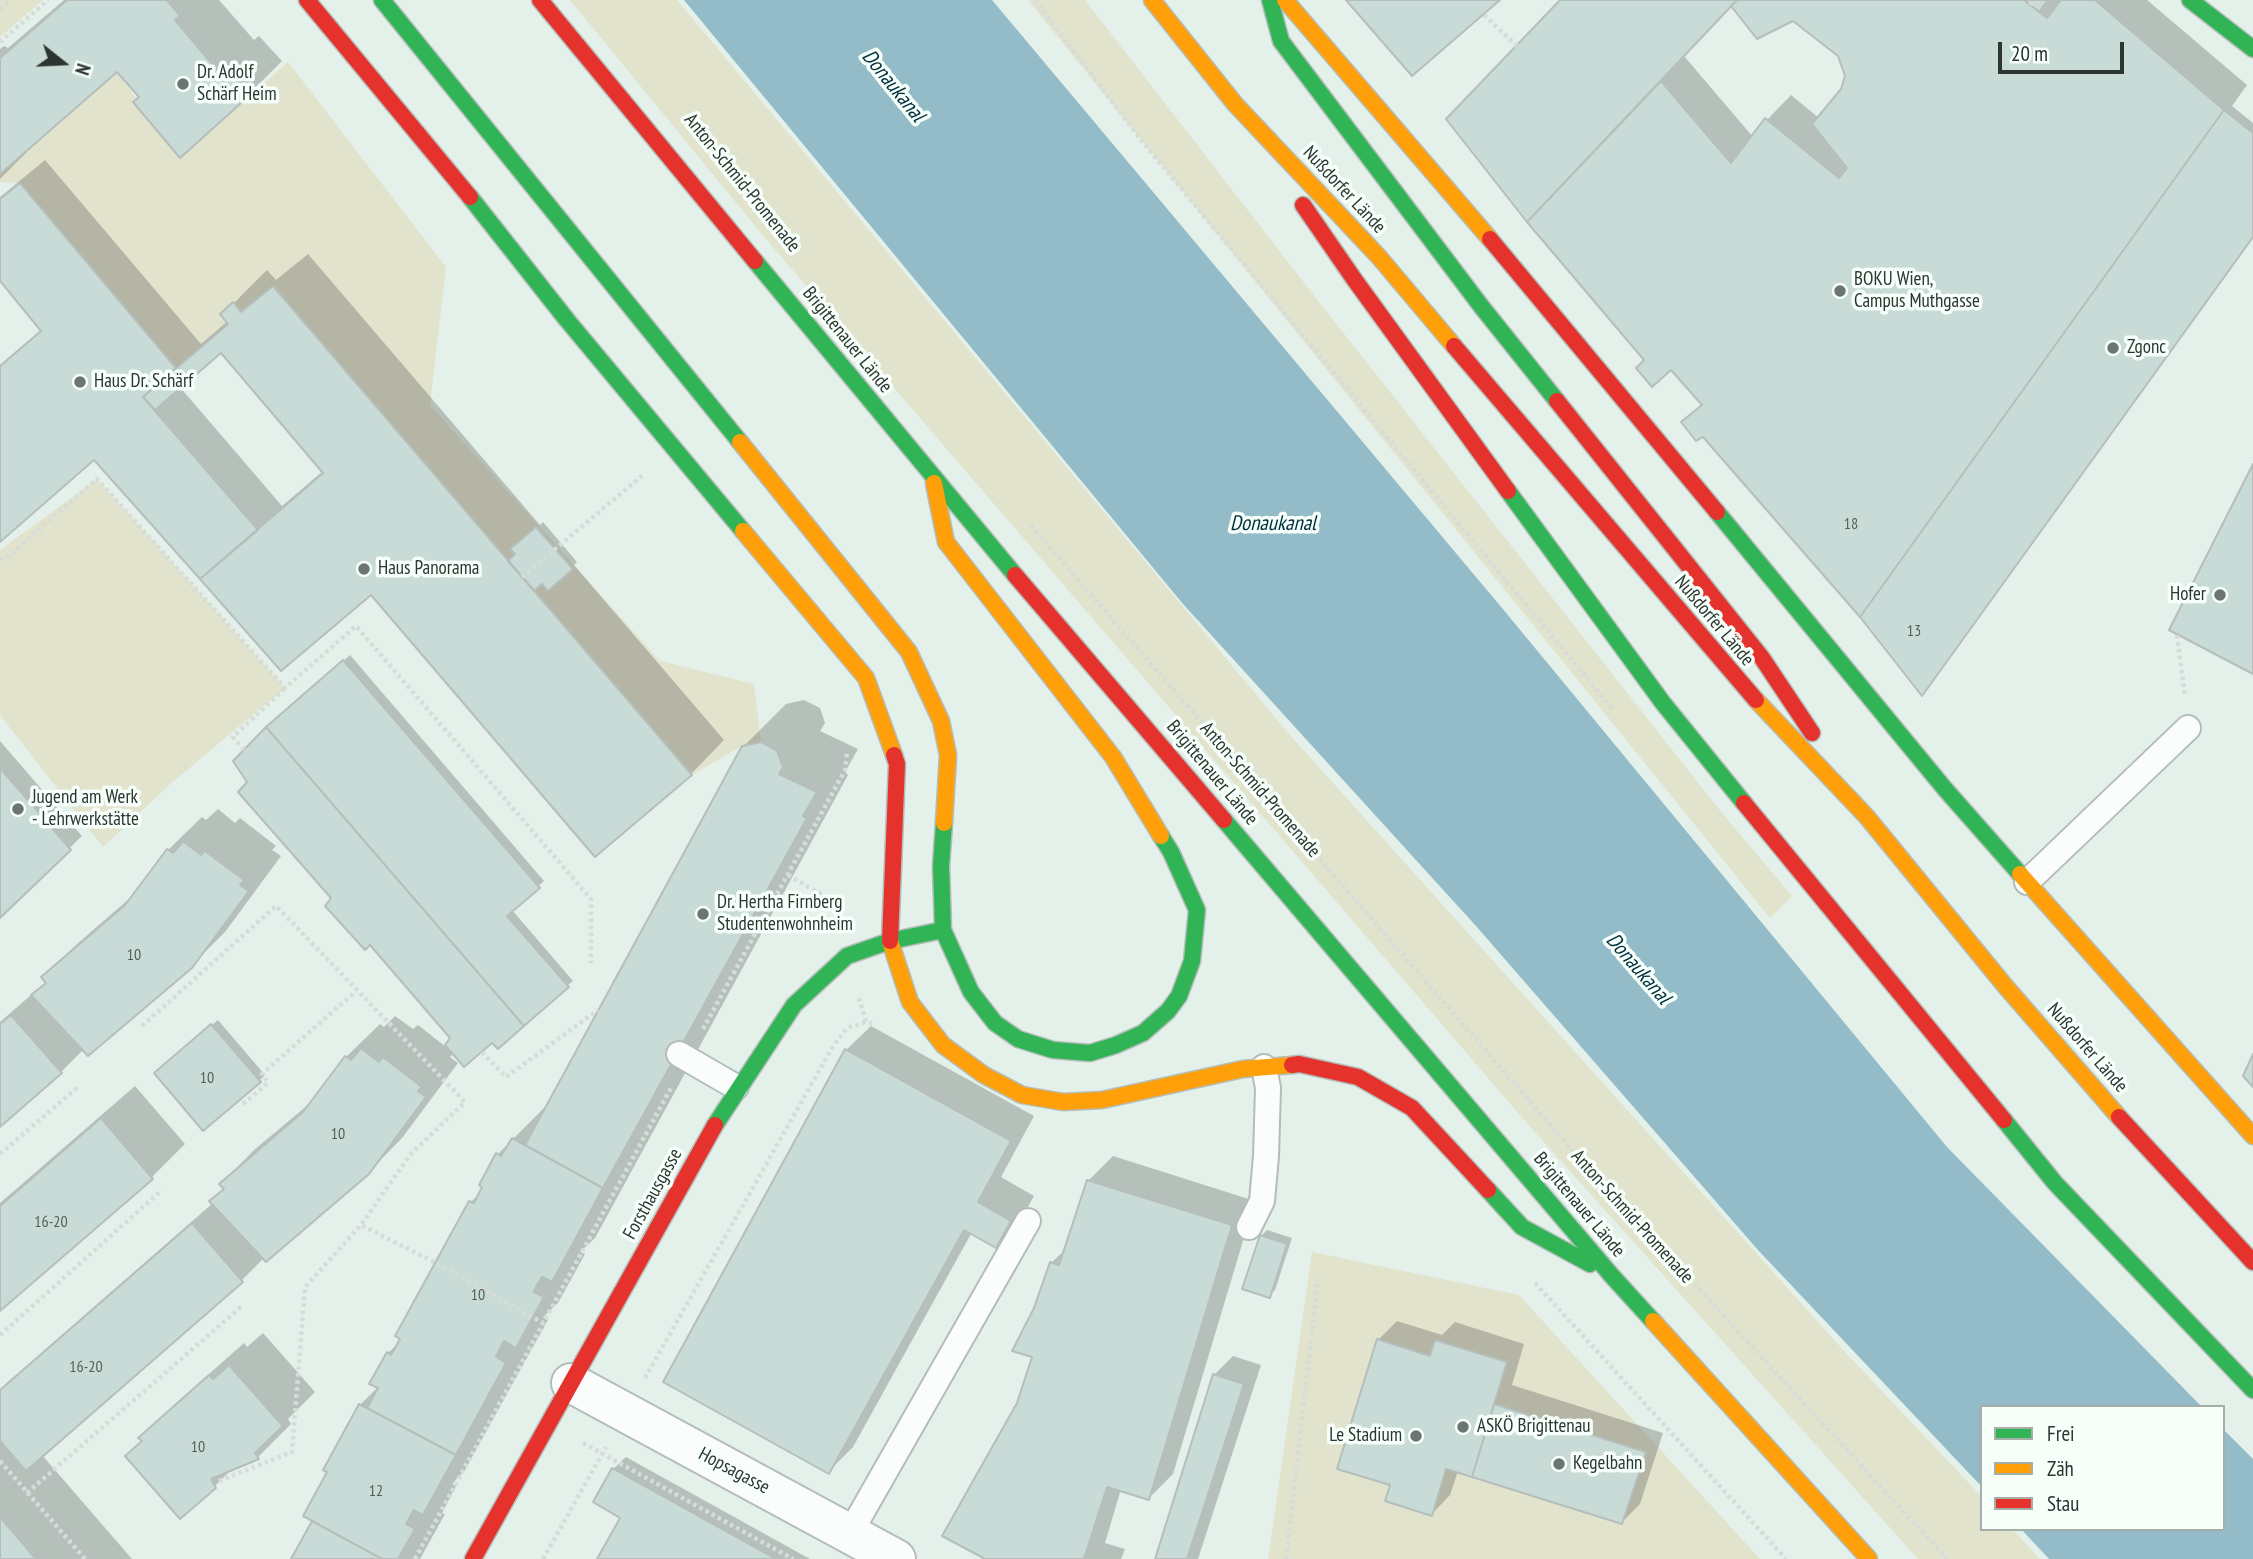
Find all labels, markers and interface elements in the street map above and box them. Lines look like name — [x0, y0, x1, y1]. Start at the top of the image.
north arrow — [28, 28, 98, 98]
scale bar — [2001, 28, 2127, 72]
text: 20 m — [2011, 40, 2048, 67]
water label: Donaukanal — [856, 45, 930, 127]
text: N — [70, 61, 96, 78]
place label: Dr. Adolf Schärf Heim — [197, 62, 276, 106]
marker: Dr. Adolf Schärf Heim — [175, 76, 191, 92]
street label: Anton-Schmid-Promenade — [679, 109, 805, 257]
street label: Nußdorfer Lände — [1298, 142, 1390, 238]
place label: BOKU Wien, Campus Muthgasse — [1854, 269, 1980, 313]
street label: Brigittenauer Lände — [797, 282, 897, 398]
marker: BOKU Wien, Campus Muthgasse — [1832, 283, 1848, 299]
place label: Zgonc — [2127, 337, 2166, 359]
marker: Zgonc — [2105, 340, 2121, 356]
place label: Haus Dr. Schärf — [94, 371, 193, 393]
marker: Haus Dr. Schärf — [72, 374, 88, 390]
water label: Donaukanal — [1230, 511, 1316, 537]
house number: 18 — [1844, 514, 1858, 534]
place label: Haus Panorama — [378, 558, 479, 580]
marker: Haus Panorama — [356, 561, 372, 577]
street label: Nußdorfer Lände — [1670, 571, 1758, 671]
place label: Hofer — [2170, 584, 2206, 606]
marker: Hofer — [2212, 587, 2228, 603]
house number: 13 — [1907, 621, 1921, 641]
street label: Brigittenauer Lände — [1162, 716, 1262, 830]
street label: Anton-Schmid-Promenade — [1195, 718, 1325, 862]
place label: Jugend am Werk - Lehrwerkstätte — [32, 787, 139, 831]
marker: Jugend am Werk - Lehrwerkstätte — [10, 801, 26, 817]
place label: Dr. Hertha Firnberg Studentenwohnheim — [717, 892, 853, 936]
marker: Dr. Hertha Firnberg Studentenwohnheim — [695, 906, 711, 922]
water label: Donaukanal — [1600, 928, 1676, 1010]
house number: 10 — [127, 945, 141, 965]
street label: Nußdorfer Lände — [2042, 999, 2132, 1097]
house number: 10 — [200, 1068, 214, 1088]
house number: 10 — [331, 1124, 345, 1144]
street label: Forsthausgasse — [619, 1145, 687, 1243]
street label: Anton-Schmid-Promenade — [1566, 1146, 1698, 1288]
street label: Brigittenauer Lände — [1529, 1148, 1629, 1262]
house number: 16-20 — [34, 1212, 68, 1232]
house number: 10 — [471, 1285, 485, 1305]
house number: 16-20 — [69, 1357, 103, 1377]
legend — [1980, 1405, 2225, 1531]
place label: ASKÖ Brigittenau — [1477, 1416, 1591, 1438]
marker: ASKÖ Brigittenau — [1455, 1419, 1471, 1435]
text: Frei — [2047, 1420, 2075, 1447]
place label: Le Stadium — [1329, 1425, 1402, 1447]
marker: Le Stadium — [1408, 1428, 1424, 1444]
house number: 10 — [191, 1437, 205, 1457]
street label: Hopsagasse — [695, 1443, 773, 1499]
place label: Kegelbahn — [1573, 1453, 1642, 1475]
text: Zäh — [2047, 1455, 2074, 1482]
marker: Kegelbahn — [1551, 1456, 1567, 1472]
house number: 12 — [369, 1481, 383, 1501]
text: Stau — [2047, 1490, 2079, 1517]

